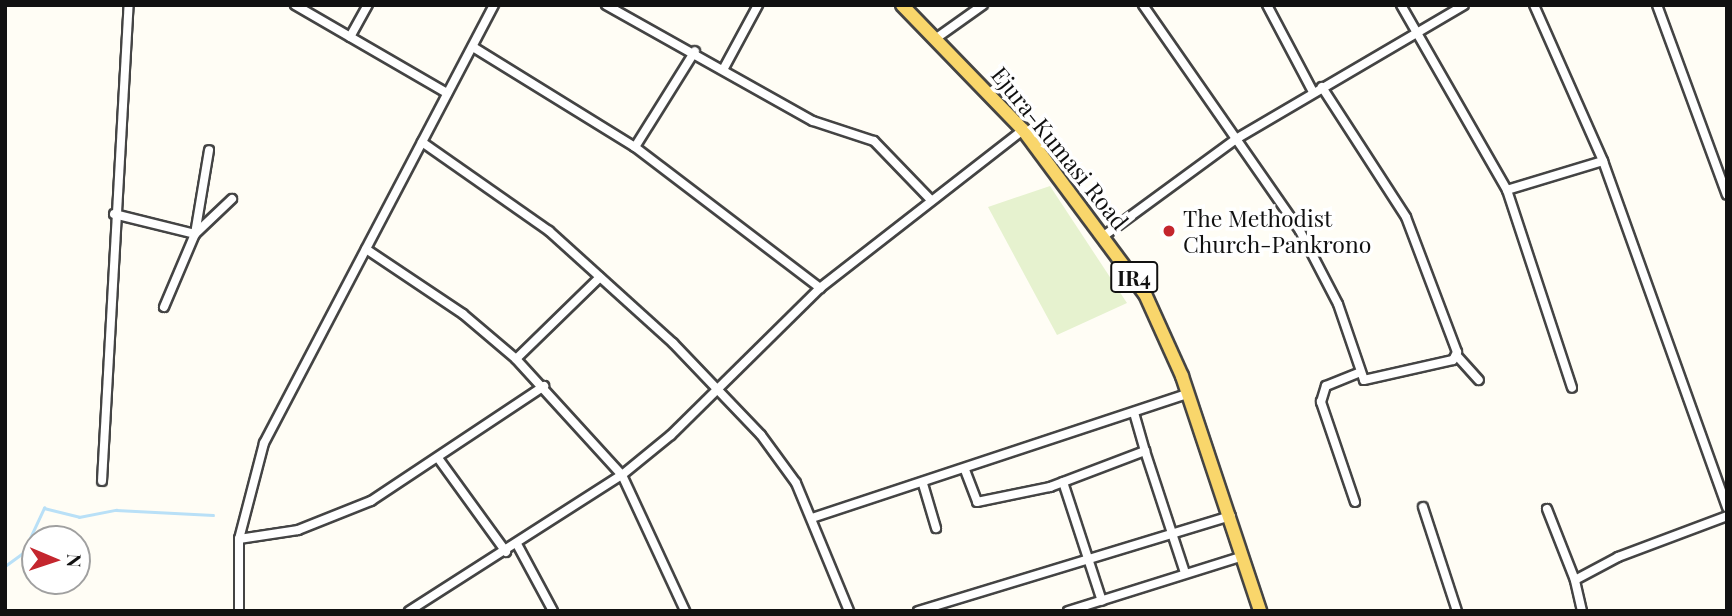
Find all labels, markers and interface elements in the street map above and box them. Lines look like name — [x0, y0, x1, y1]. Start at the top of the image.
street label: Ejura-Kumasi Road — [986, 61, 1134, 235]
place label: The Methodist Church-Pankrono — [1183, 204, 1371, 258]
marker: The Methodist Church-Pankrono — [1161, 223, 1177, 239]
road number: IR4 — [1110, 260, 1158, 294]
north arrow — [21, 525, 91, 595]
text: N — [62, 553, 88, 568]

